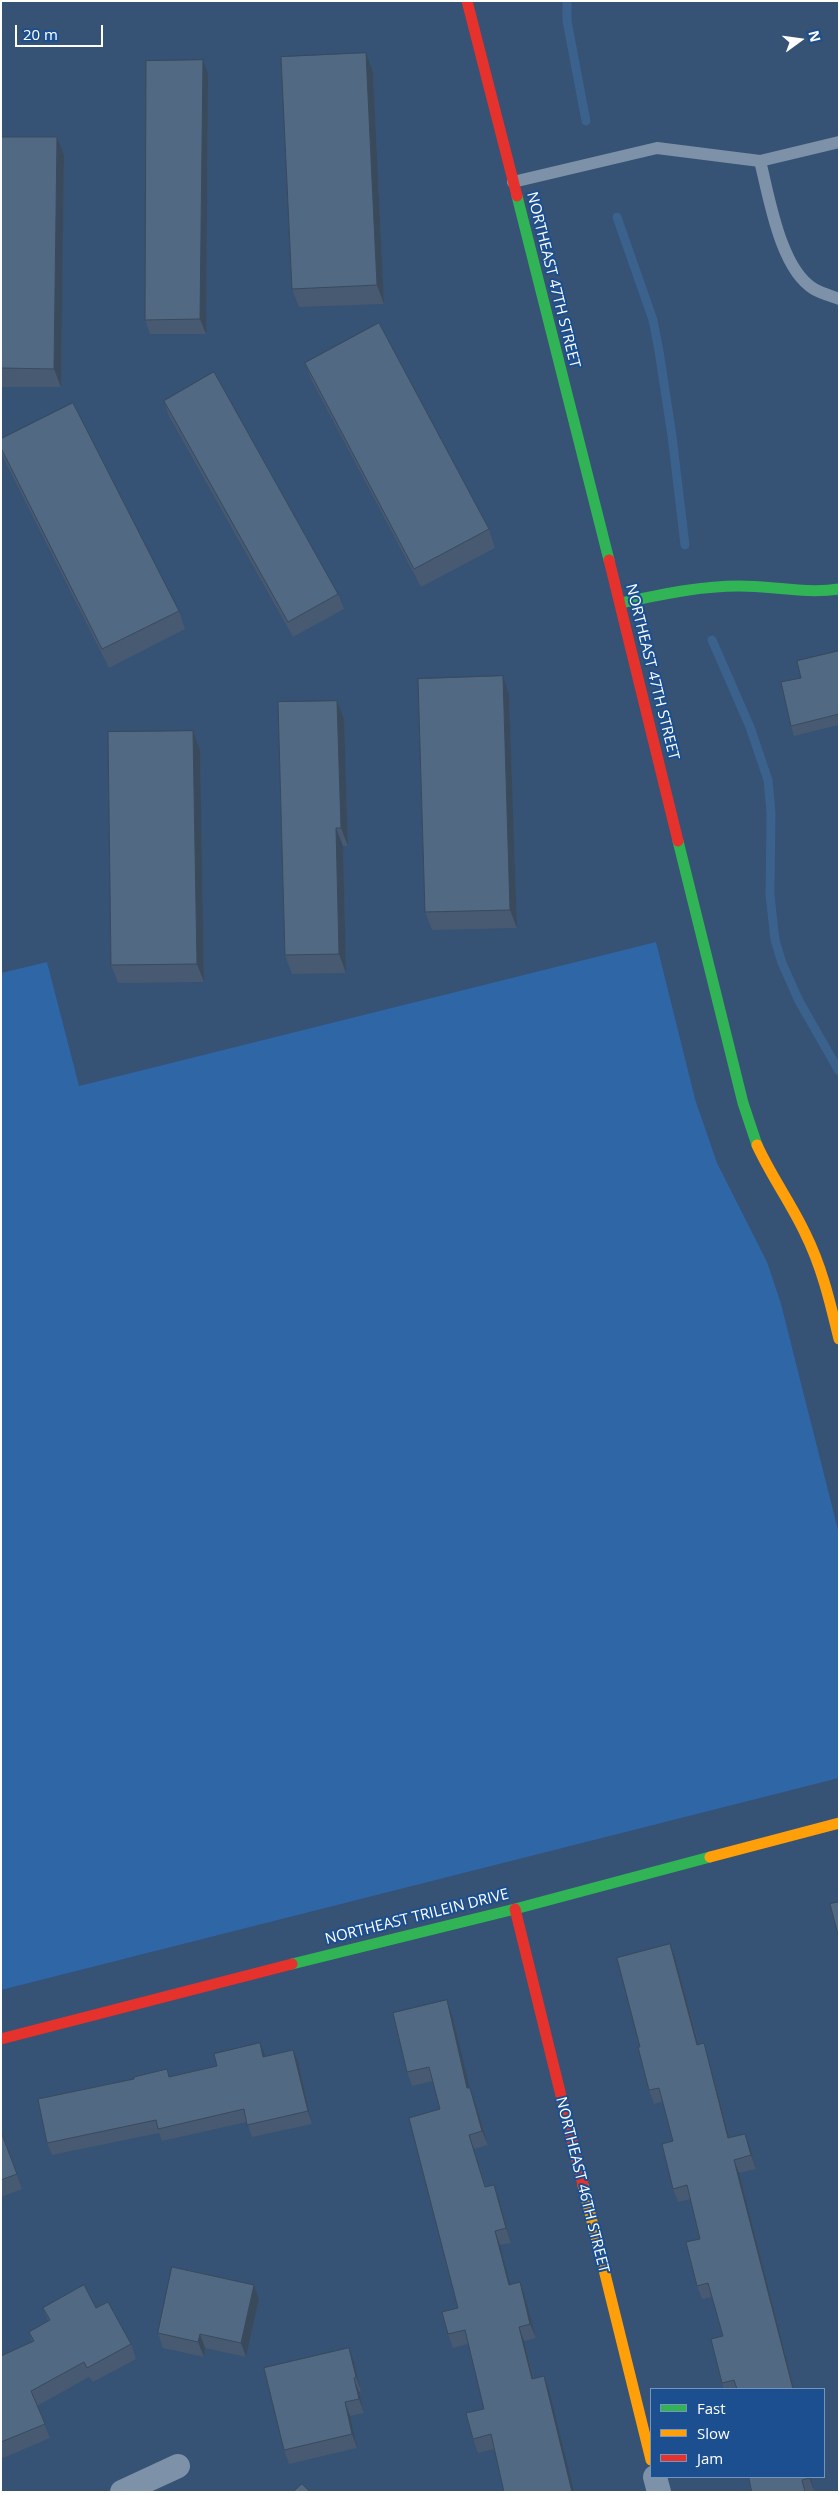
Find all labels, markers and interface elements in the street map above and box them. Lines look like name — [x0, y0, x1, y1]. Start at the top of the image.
scale bar — [18, 15, 105, 47]
north arrow — [775, 15, 825, 65]
text: 20 m — [23, 24, 58, 44]
text: N — [804, 28, 826, 44]
street label: NORTHEAST 47TH STREET — [522, 190, 584, 370]
street label: NORTHEAST 47TH STREET — [621, 582, 683, 762]
street label: NORTHEAST TRILEIN DRIVE — [323, 1885, 511, 1949]
street label: NORTHEAST 46TH STREET — [551, 2095, 613, 2275]
legend — [650, 2388, 825, 2478]
text: Fast — [697, 2398, 726, 2418]
text: Slow — [697, 2423, 730, 2443]
text: Jam — [697, 2448, 723, 2468]

